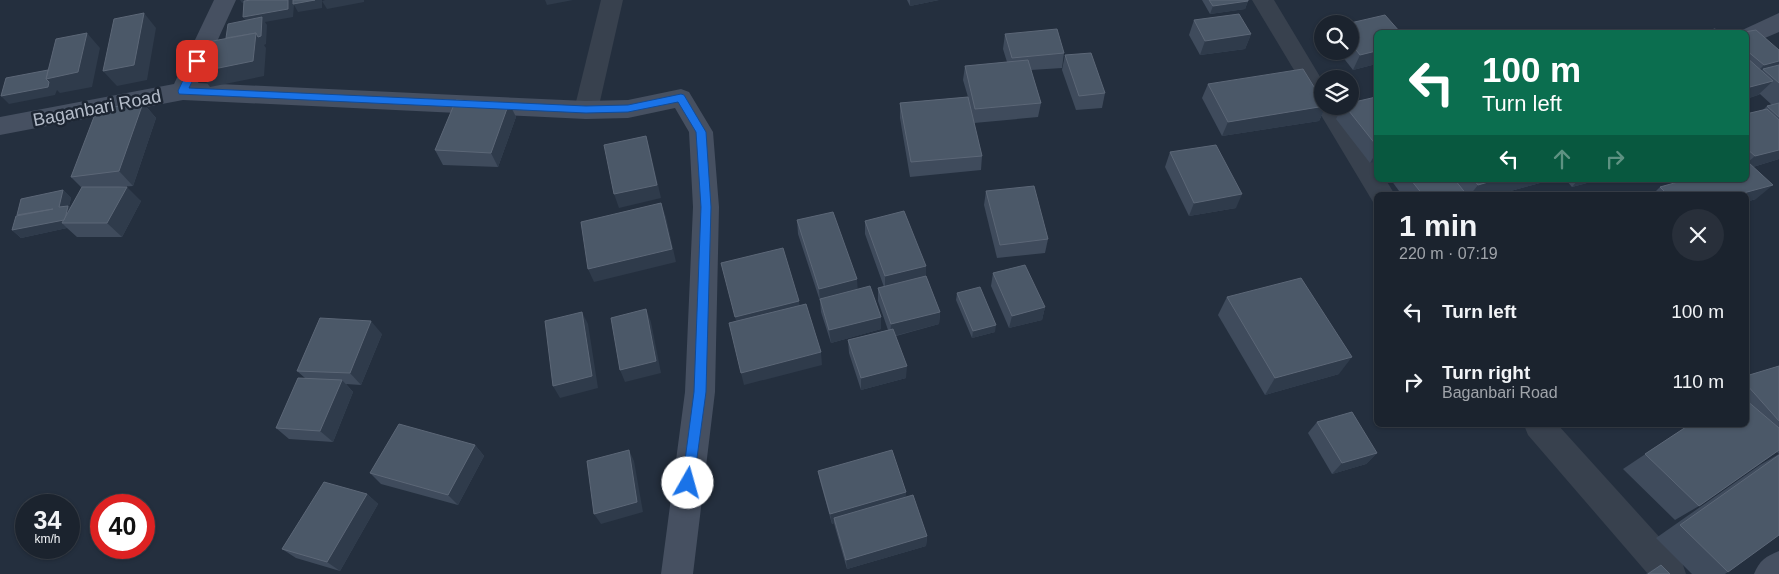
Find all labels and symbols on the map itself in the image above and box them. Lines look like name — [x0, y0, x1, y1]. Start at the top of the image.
pin — [176, 40, 218, 82]
street label: Baganbari Road — [31, 86, 163, 130]
position arrow — [661, 456, 713, 508]
speed limit sign: 40 — [90, 494, 155, 559]

